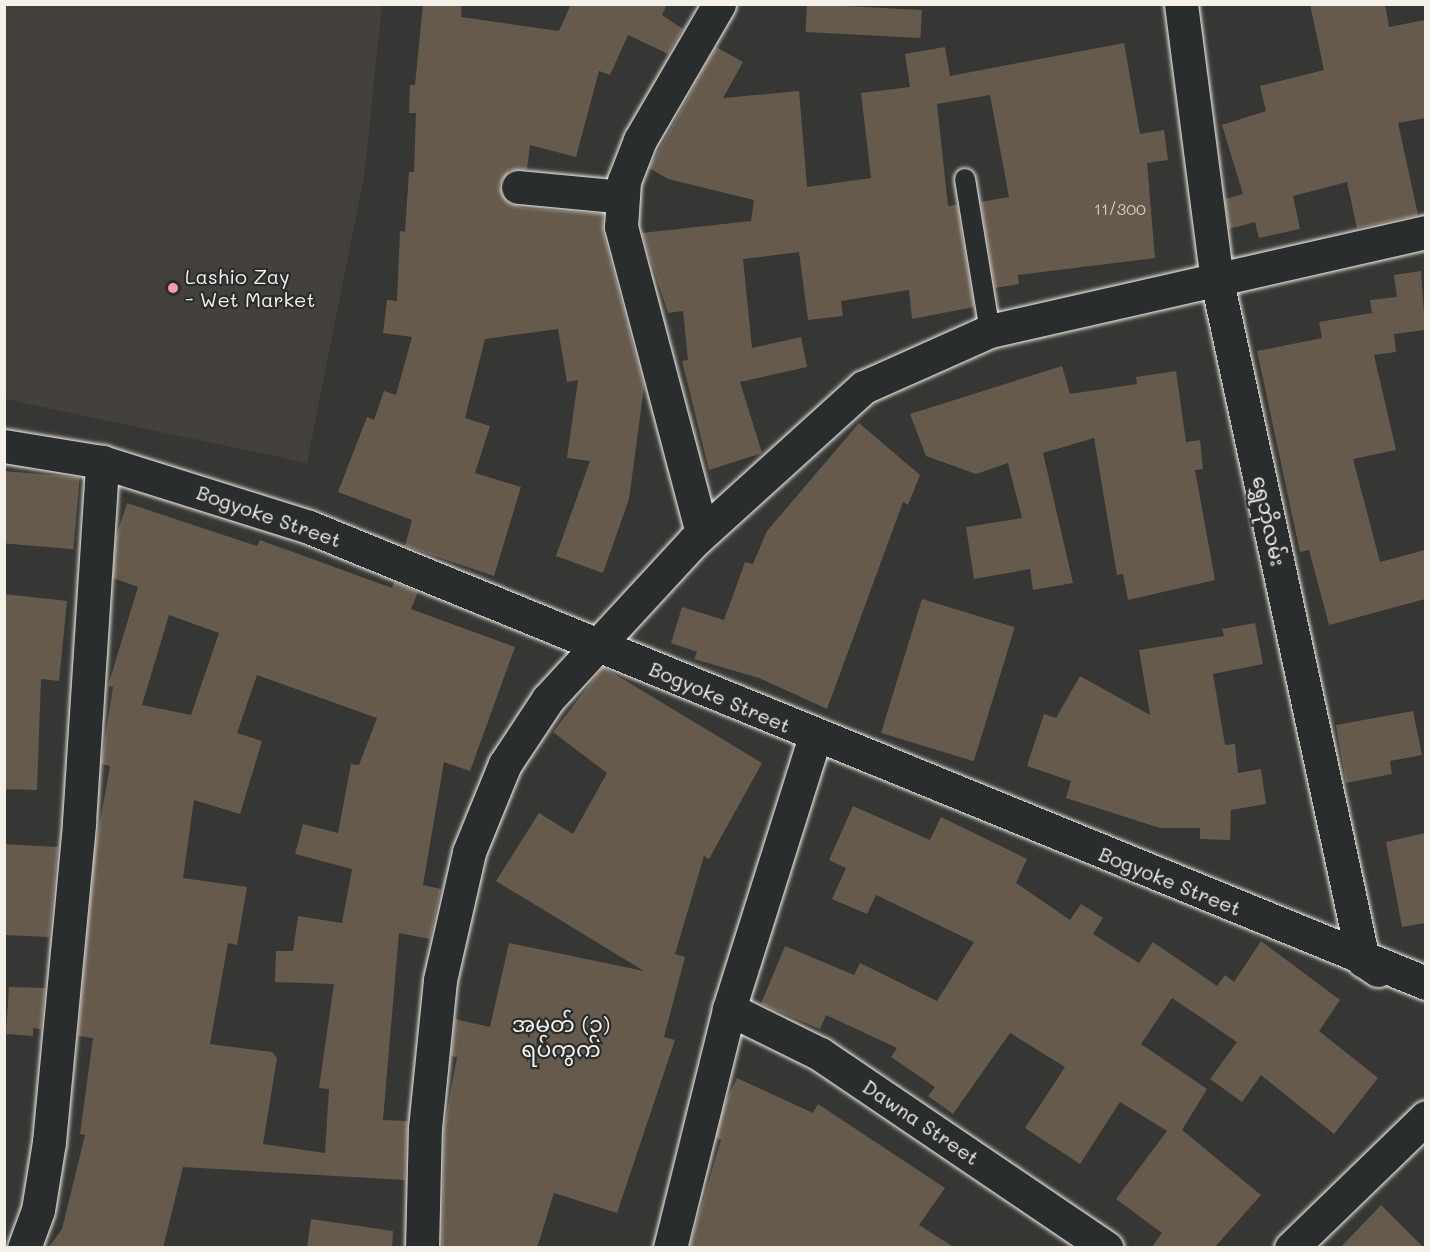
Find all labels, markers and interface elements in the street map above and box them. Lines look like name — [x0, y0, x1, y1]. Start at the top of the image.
house number: 11/300 — [1094, 199, 1146, 219]
place label: Lashio Zay - Wet Market — [185, 264, 315, 311]
marker: Lashio Zay - Wet Market — [166, 281, 180, 295]
street label: ရွှေဘိုလမ်း — [1248, 474, 1290, 568]
street label: Bogyoke Street — [194, 480, 344, 552]
street label: Bogyoke Street — [646, 656, 794, 738]
street label: Bogyoke Street — [1095, 842, 1245, 920]
district label: အမှတ် (၃) ရပ်ကွက် — [512, 1010, 610, 1062]
street label: Dawna Street — [858, 1074, 984, 1170]

